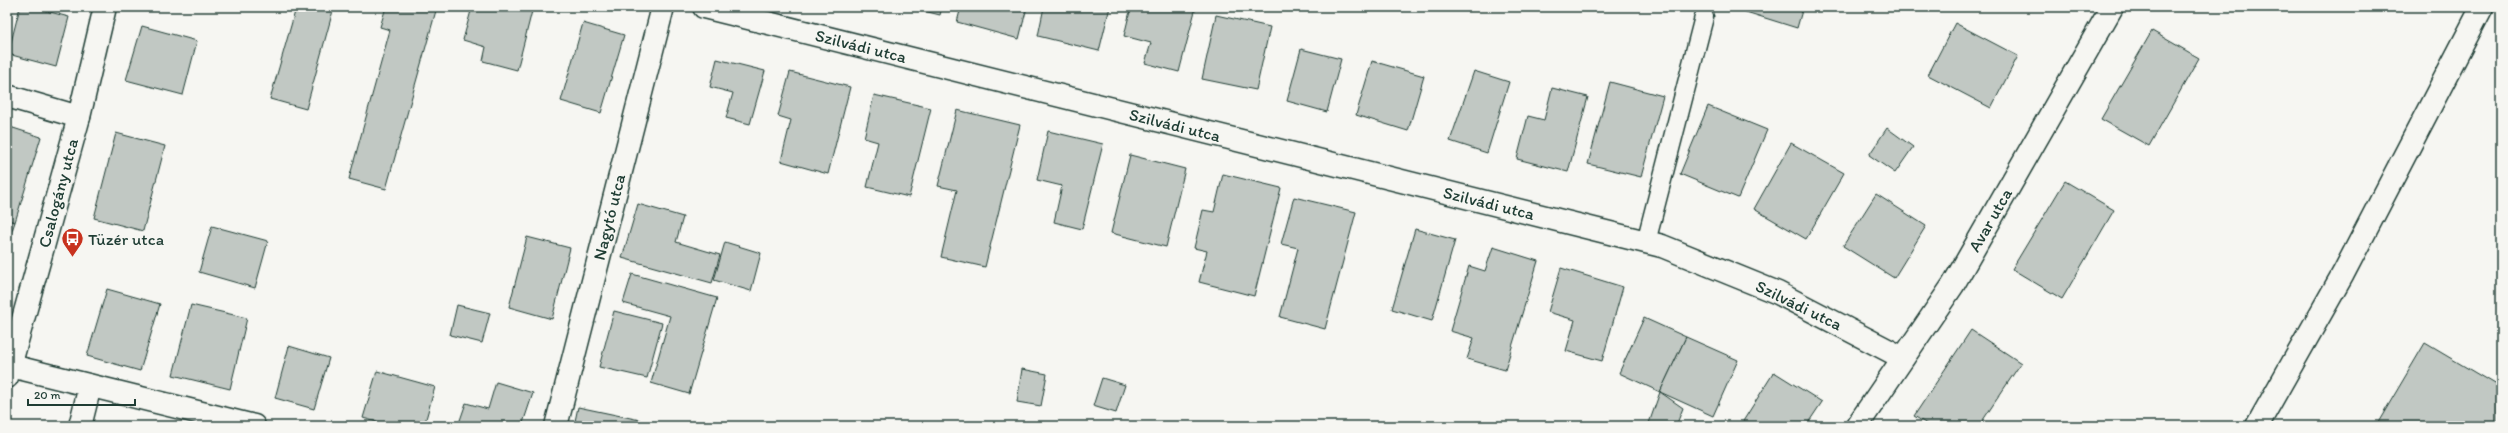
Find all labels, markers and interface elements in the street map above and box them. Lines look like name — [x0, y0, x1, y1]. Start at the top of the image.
street label: Szilvádi utca — [813, 25, 909, 67]
street label: Szilvádi utca — [1127, 104, 1223, 146]
street label: Csalogány utca — [34, 136, 82, 250]
street label: Nagytó utca — [589, 172, 629, 262]
street label: Szilvádi utca — [1441, 182, 1537, 224]
street label: Avar utca — [1964, 185, 2016, 255]
bus stop icon: Tüzér utca — [60, 226, 86, 259]
place label: Tüzér utca — [88, 229, 164, 249]
street label: Szilvádi utca — [1753, 276, 1846, 335]
scale bar — [28, 381, 135, 407]
text: 20 m — [34, 388, 61, 402]

